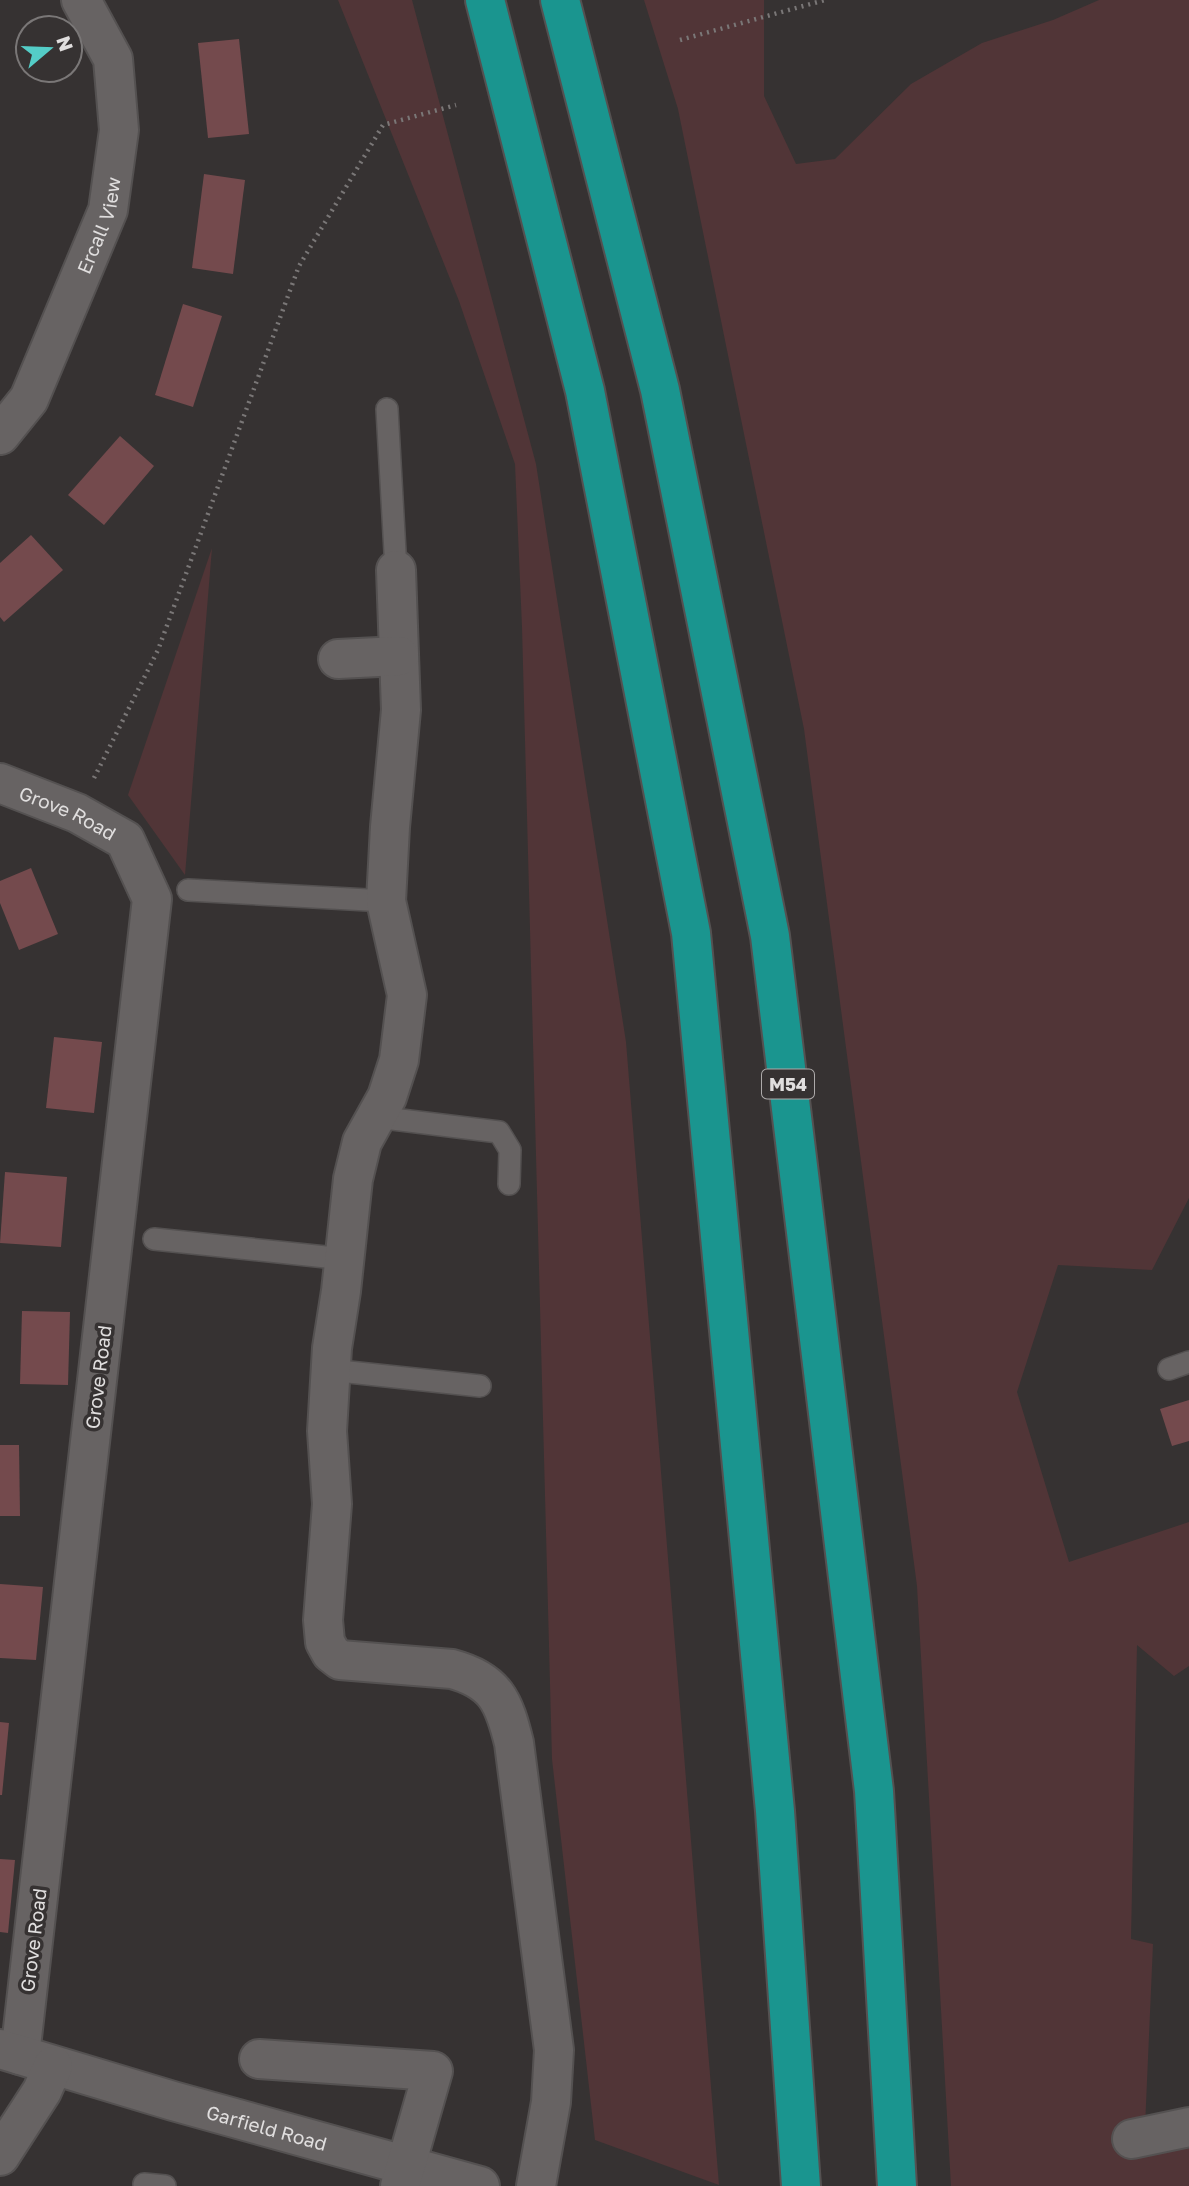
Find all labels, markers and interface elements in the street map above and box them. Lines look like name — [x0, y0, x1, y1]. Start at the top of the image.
north arrow — [14, 14, 84, 84]
text: N — [52, 33, 79, 54]
street label: Ercall View — [71, 175, 124, 277]
street label: Grove Road — [16, 780, 121, 844]
road number: M54 — [762, 1070, 814, 1098]
street label: Grove Road — [80, 1324, 116, 1430]
street label: Grove Road — [15, 1887, 51, 1993]
street label: Garfield Road — [204, 2099, 330, 2155]

